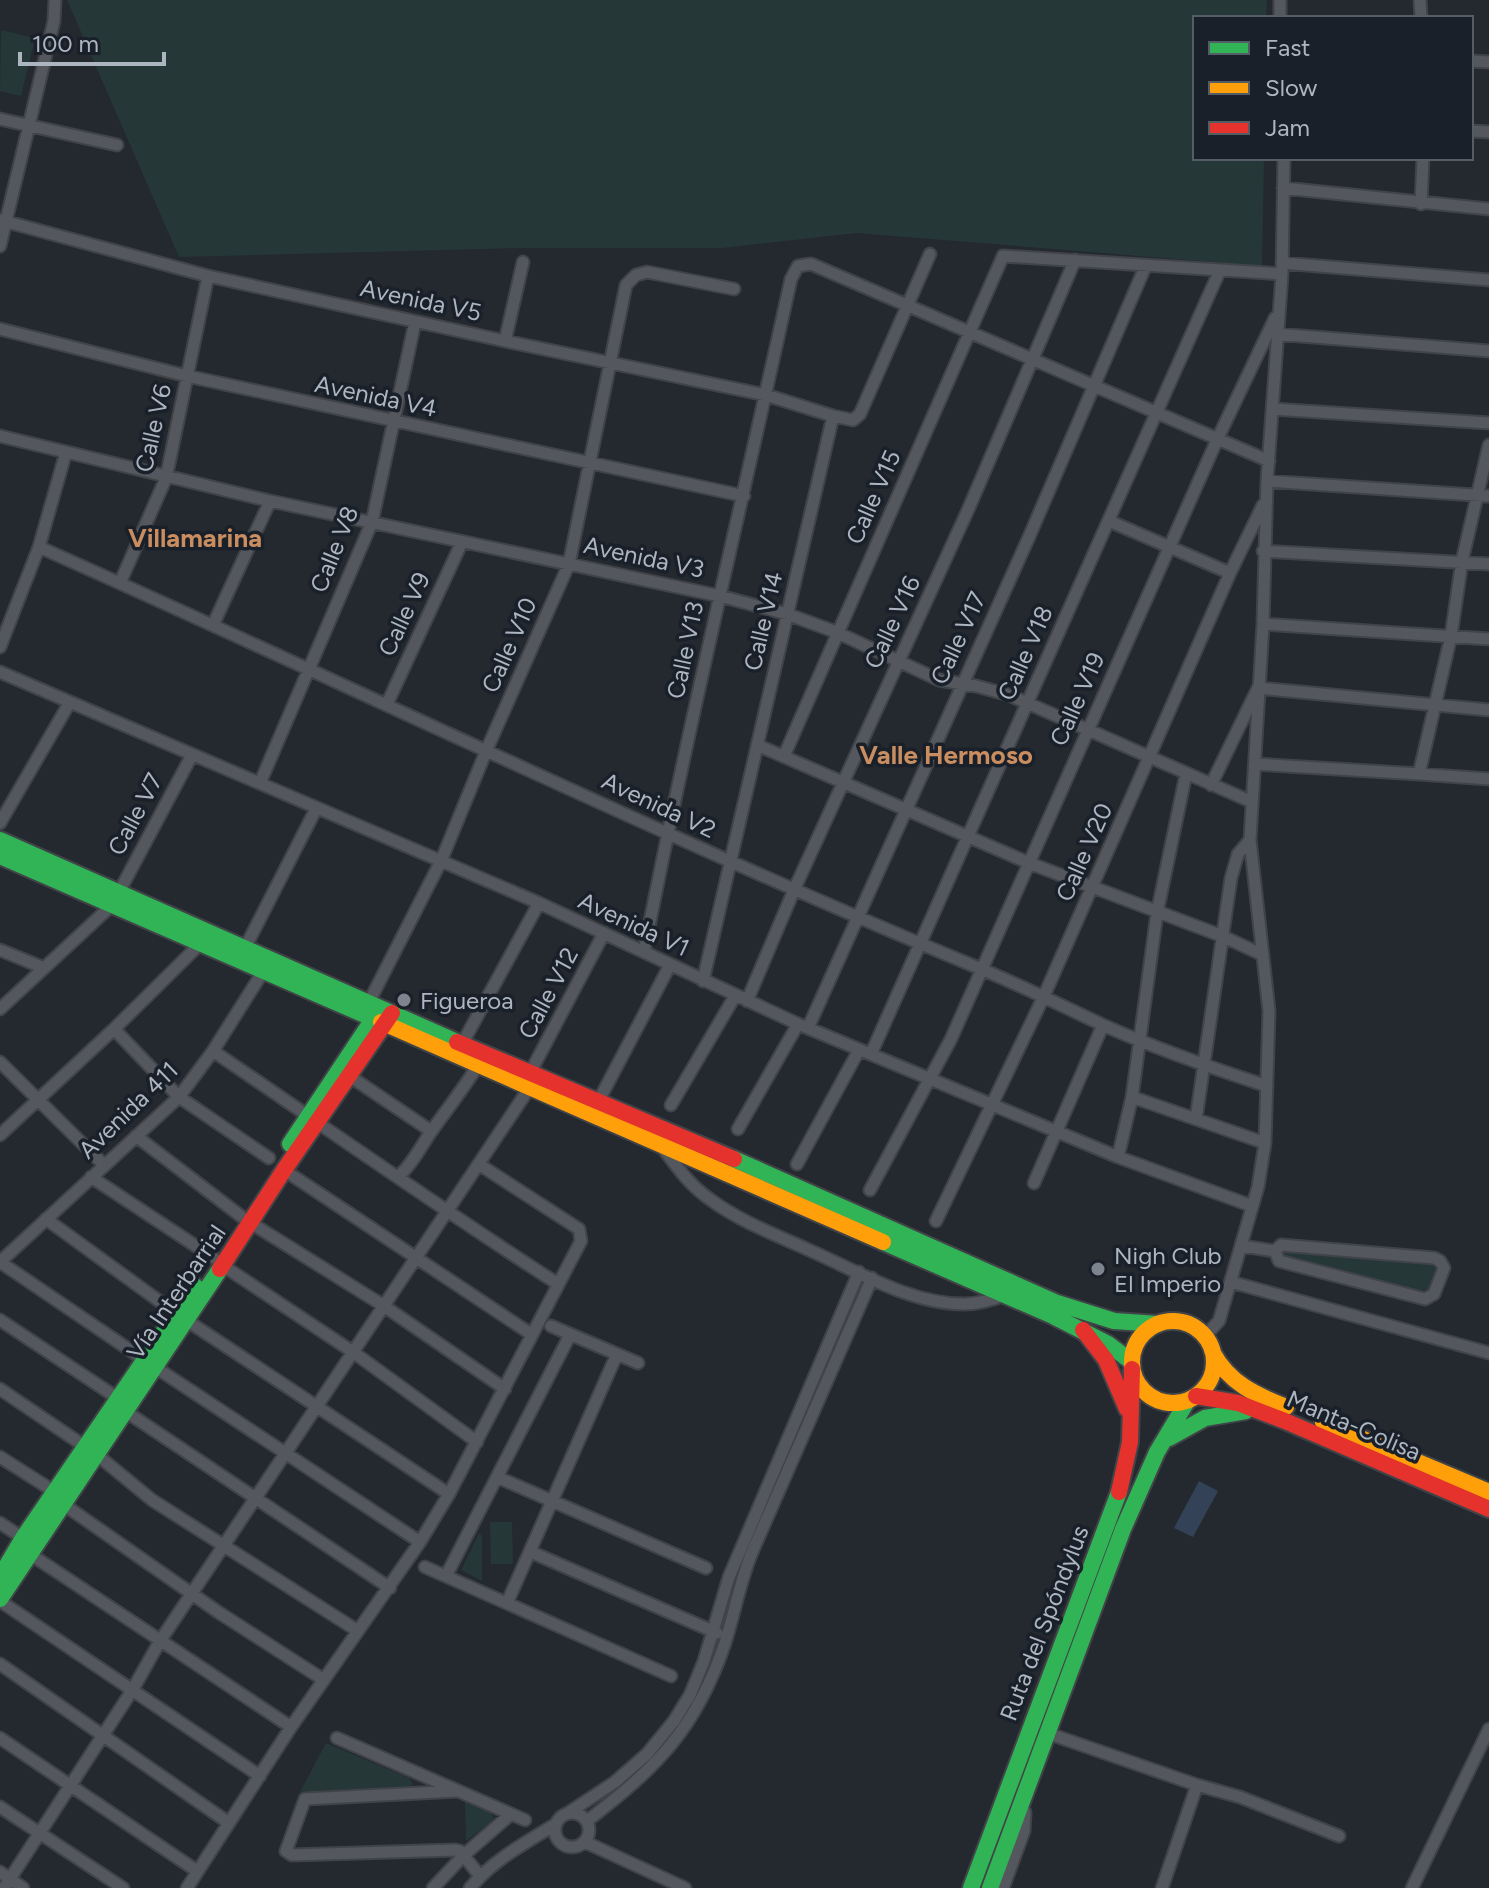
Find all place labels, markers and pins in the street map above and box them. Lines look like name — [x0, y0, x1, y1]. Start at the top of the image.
place label: Figueroa — [420, 986, 513, 1015]
marker: Figueroa — [395, 991, 413, 1009]
place label: Nigh Club El Imperio — [1114, 1241, 1222, 1298]
marker: Nigh Club El Imperio — [1089, 1260, 1107, 1278]

